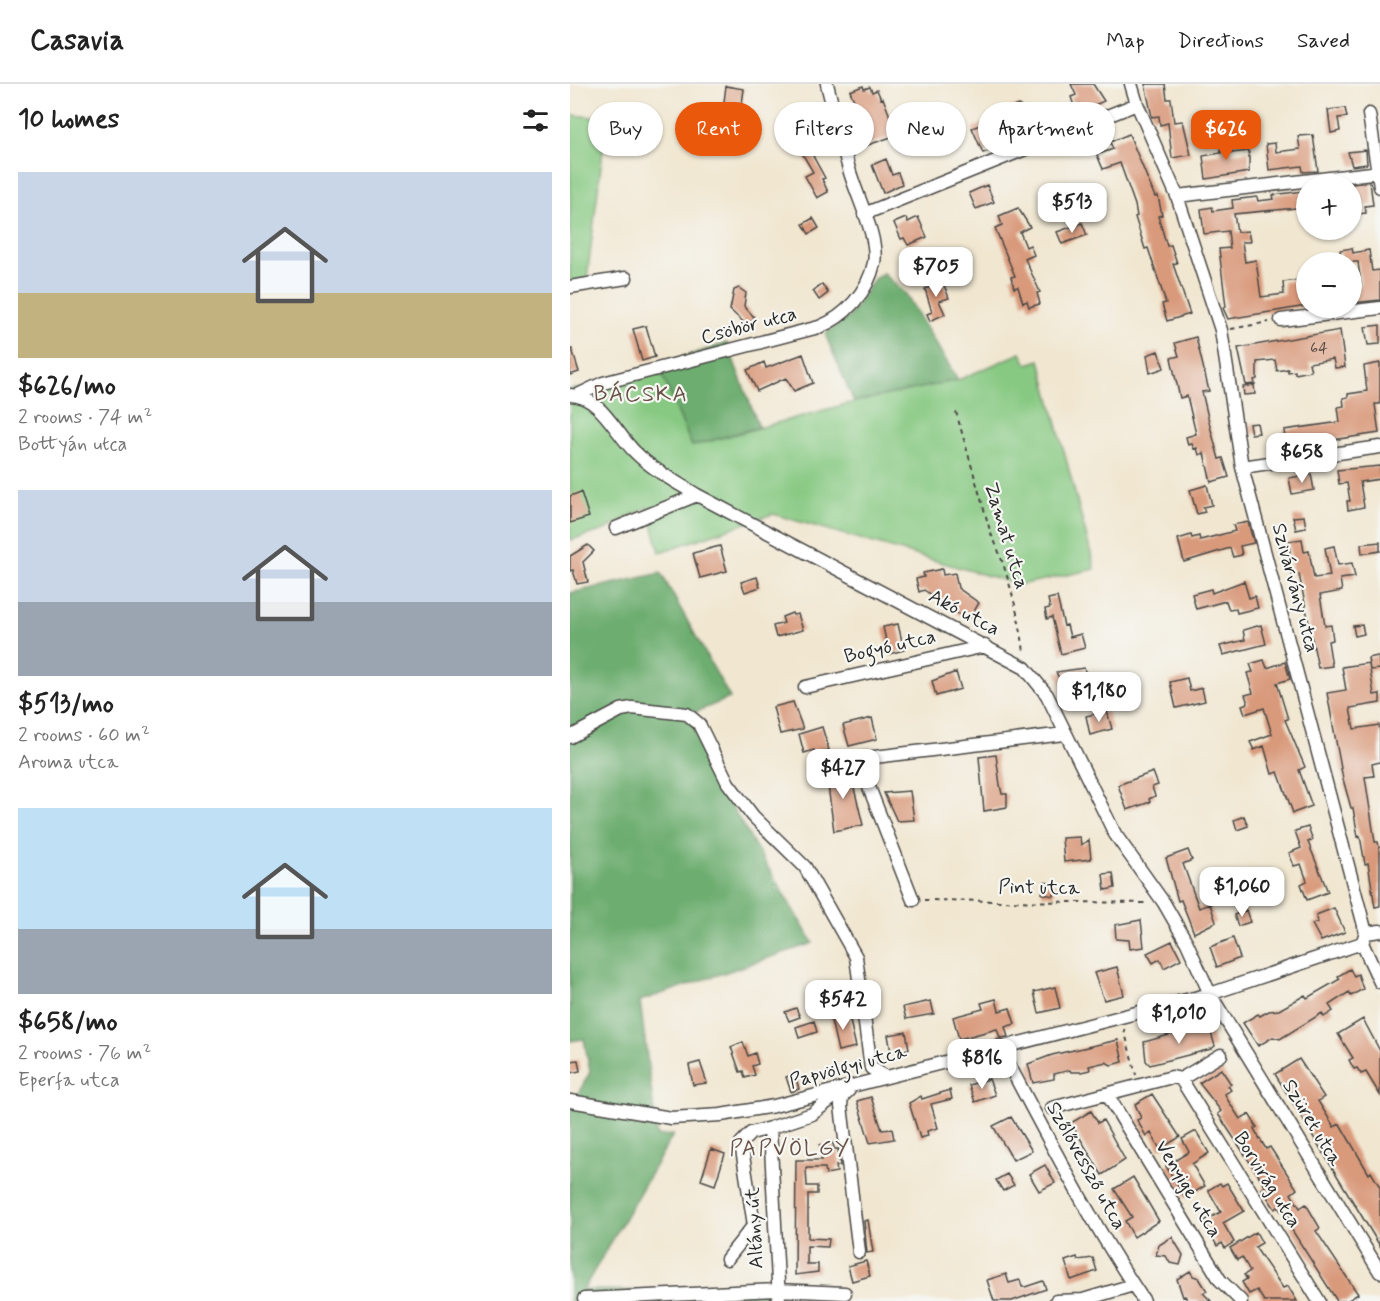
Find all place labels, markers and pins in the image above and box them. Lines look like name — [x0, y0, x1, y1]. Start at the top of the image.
pin: $626 — [1190, 110, 1262, 161]
pin: $513 — [1036, 183, 1108, 234]
pin: $705 — [900, 247, 972, 298]
pin: $658 — [1266, 433, 1338, 484]
pin: $1,180 — [1050, 672, 1148, 723]
pin: $427 — [807, 749, 879, 800]
pin: $1,060 — [1193, 867, 1291, 918]
pin: $542 — [807, 980, 879, 1031]
pin: $1,010 — [1130, 994, 1228, 1045]
pin: $816 — [946, 1039, 1018, 1090]

